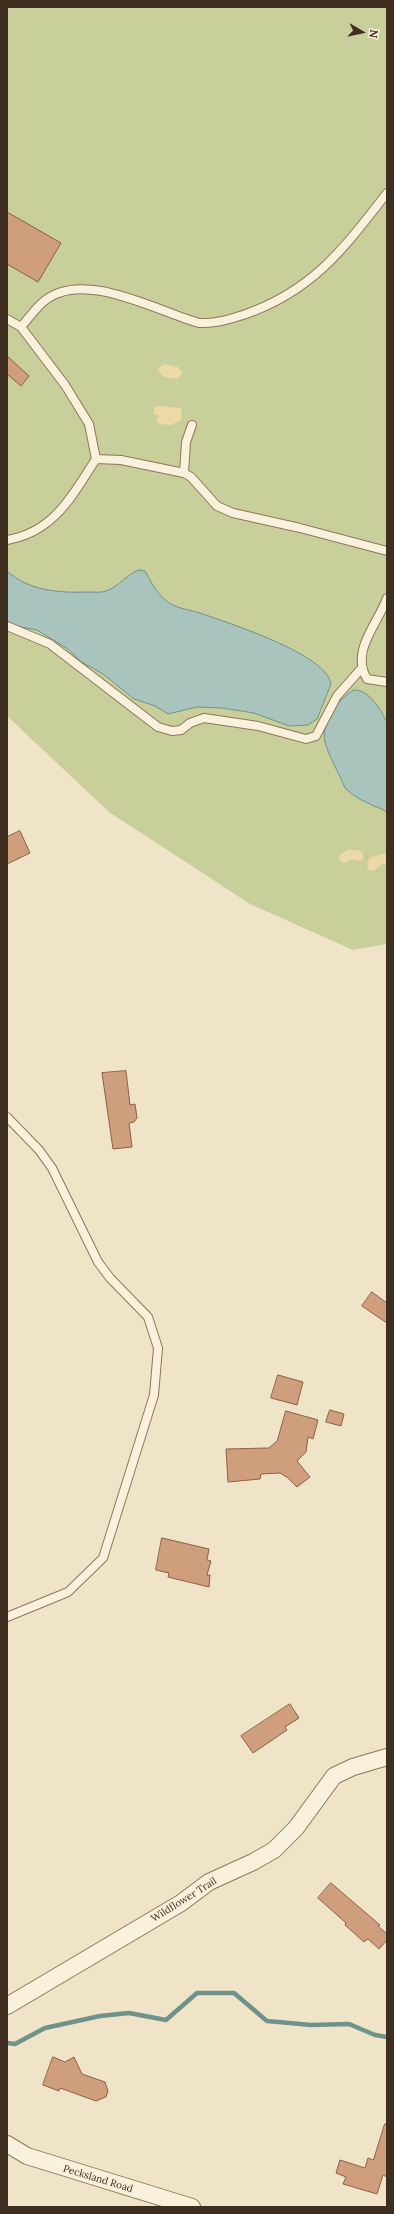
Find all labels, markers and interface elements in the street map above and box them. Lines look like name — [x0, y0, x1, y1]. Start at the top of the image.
north arrow — [342, 12, 382, 52]
text: N — [366, 29, 381, 39]
street label: Wildflower Trail — [149, 1875, 219, 1925]
street label: Pecksland Road — [62, 2163, 134, 2195]

